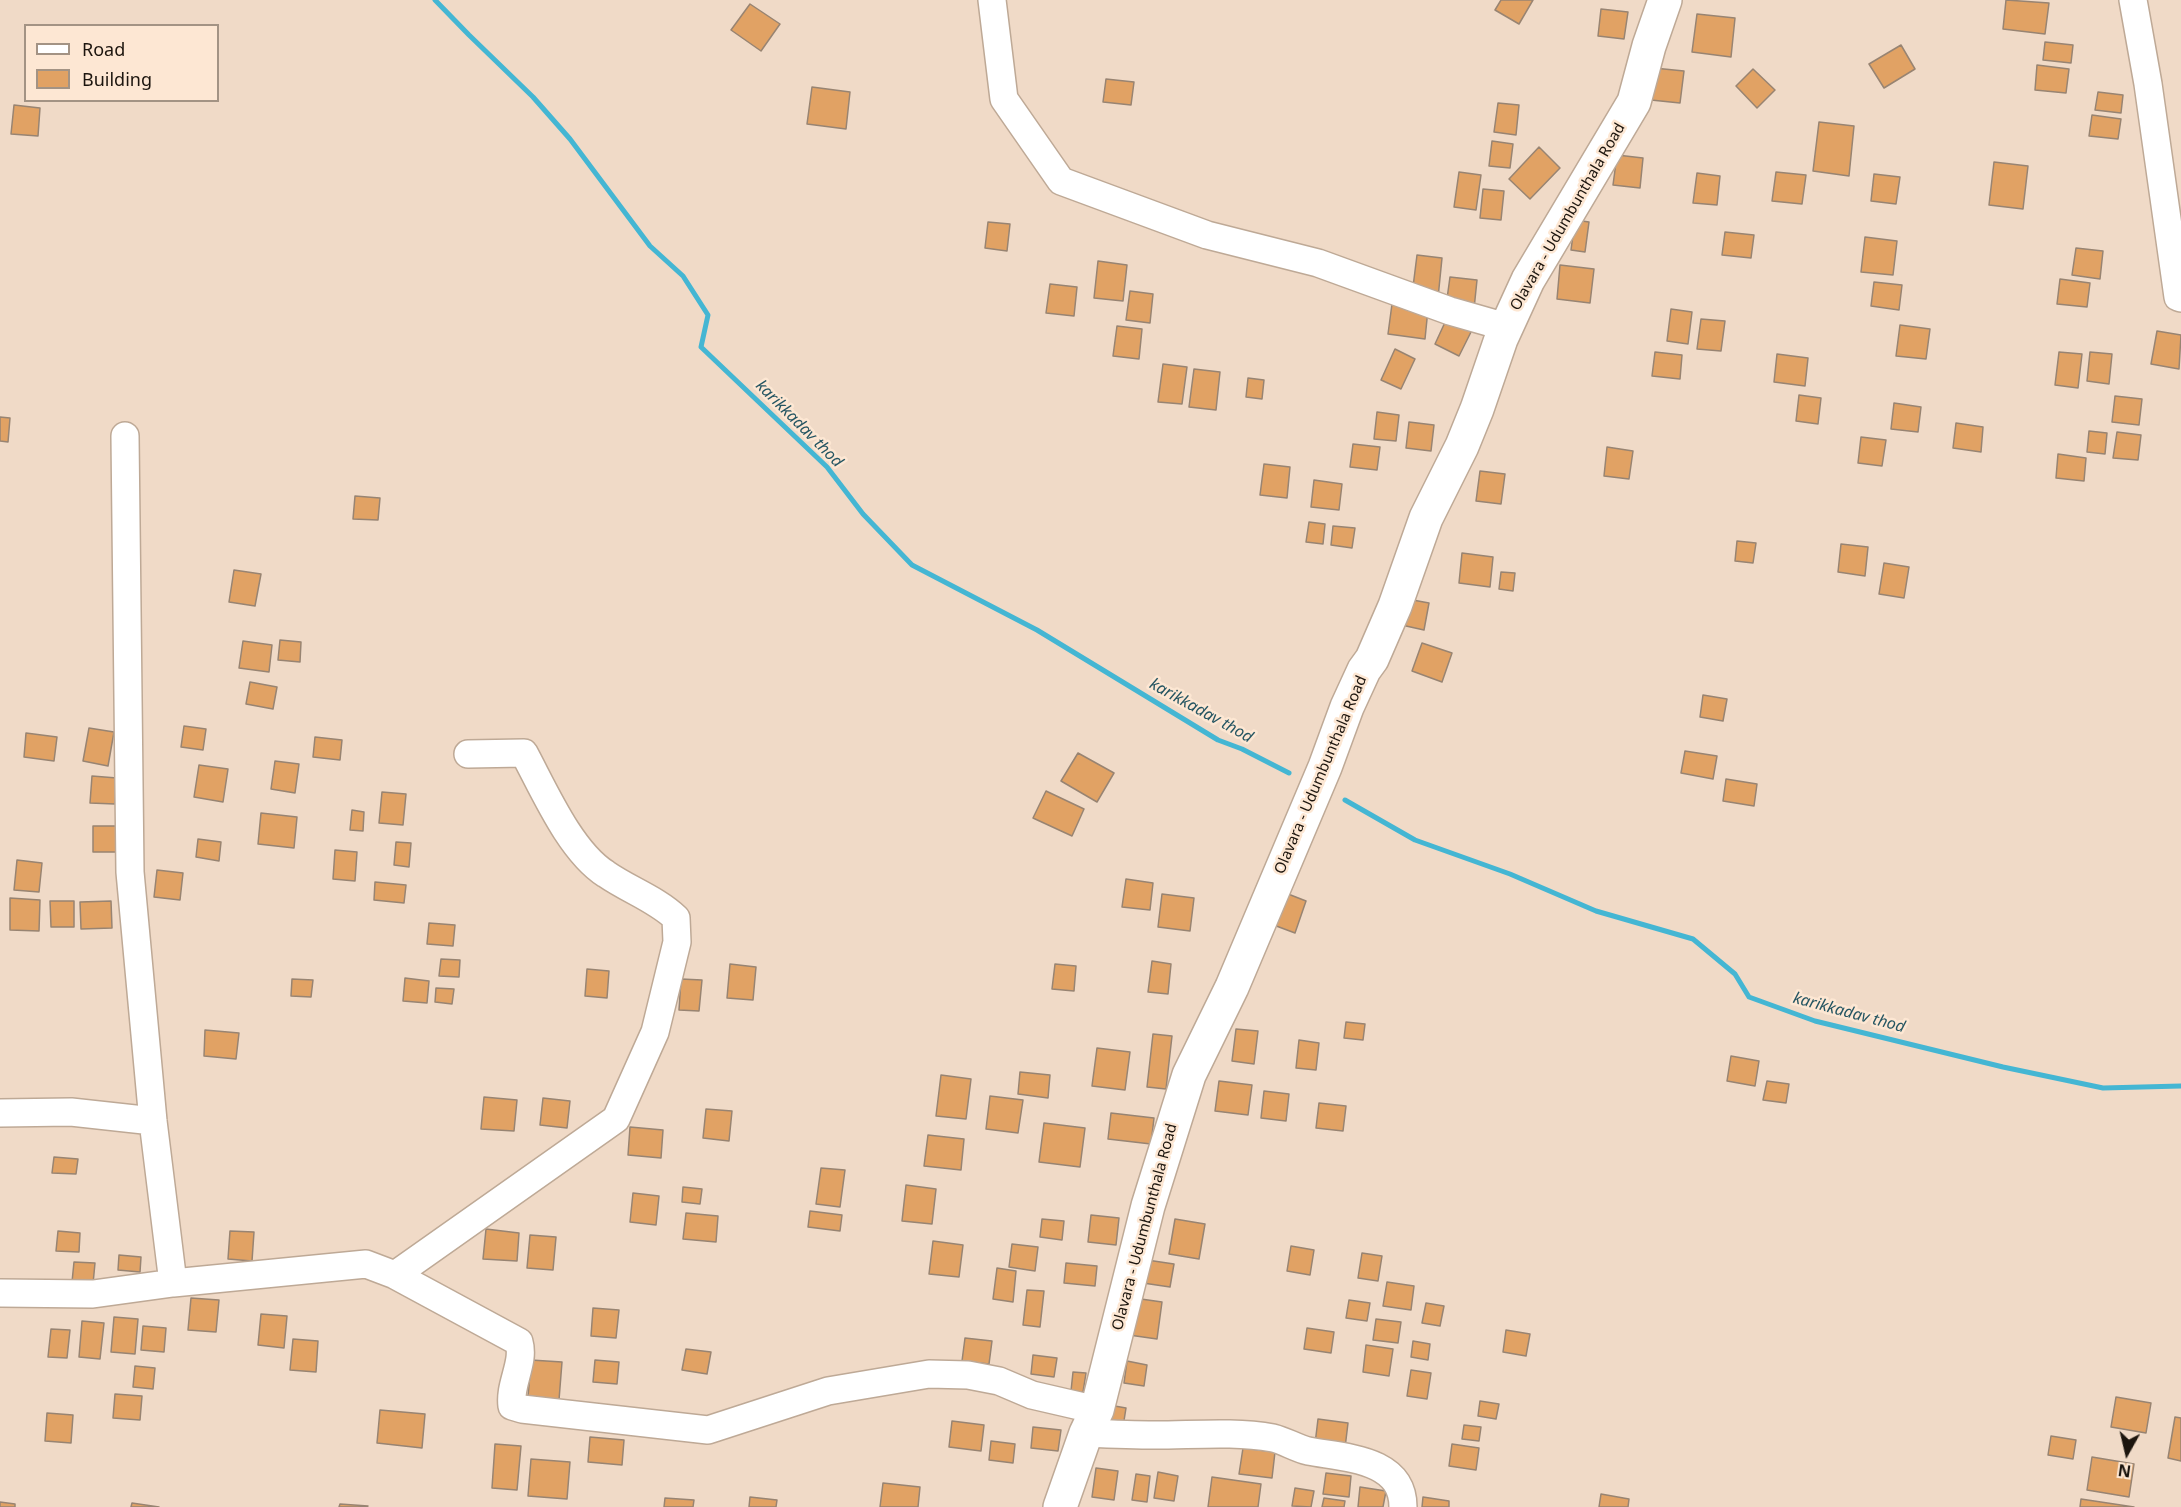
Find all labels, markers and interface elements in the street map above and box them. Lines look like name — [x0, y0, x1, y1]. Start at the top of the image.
legend — [24, 24, 219, 102]
text: Road — [82, 37, 125, 61]
text: Building — [82, 67, 152, 91]
street label: Olavara - Udumbunthala Road — [1507, 120, 1629, 314]
water label: karikkadav thod — [751, 376, 847, 472]
street label: Olavara - Udumbunthala Road — [1271, 673, 1371, 877]
water label: karikkadav thod — [1146, 675, 1256, 747]
water label: karikkadav thod — [1791, 989, 1907, 1037]
street label: Olavara - Udumbunthala Road — [1109, 1122, 1181, 1332]
north arrow — [2097, 1423, 2157, 1483]
text: N — [2117, 1459, 2132, 1483]

